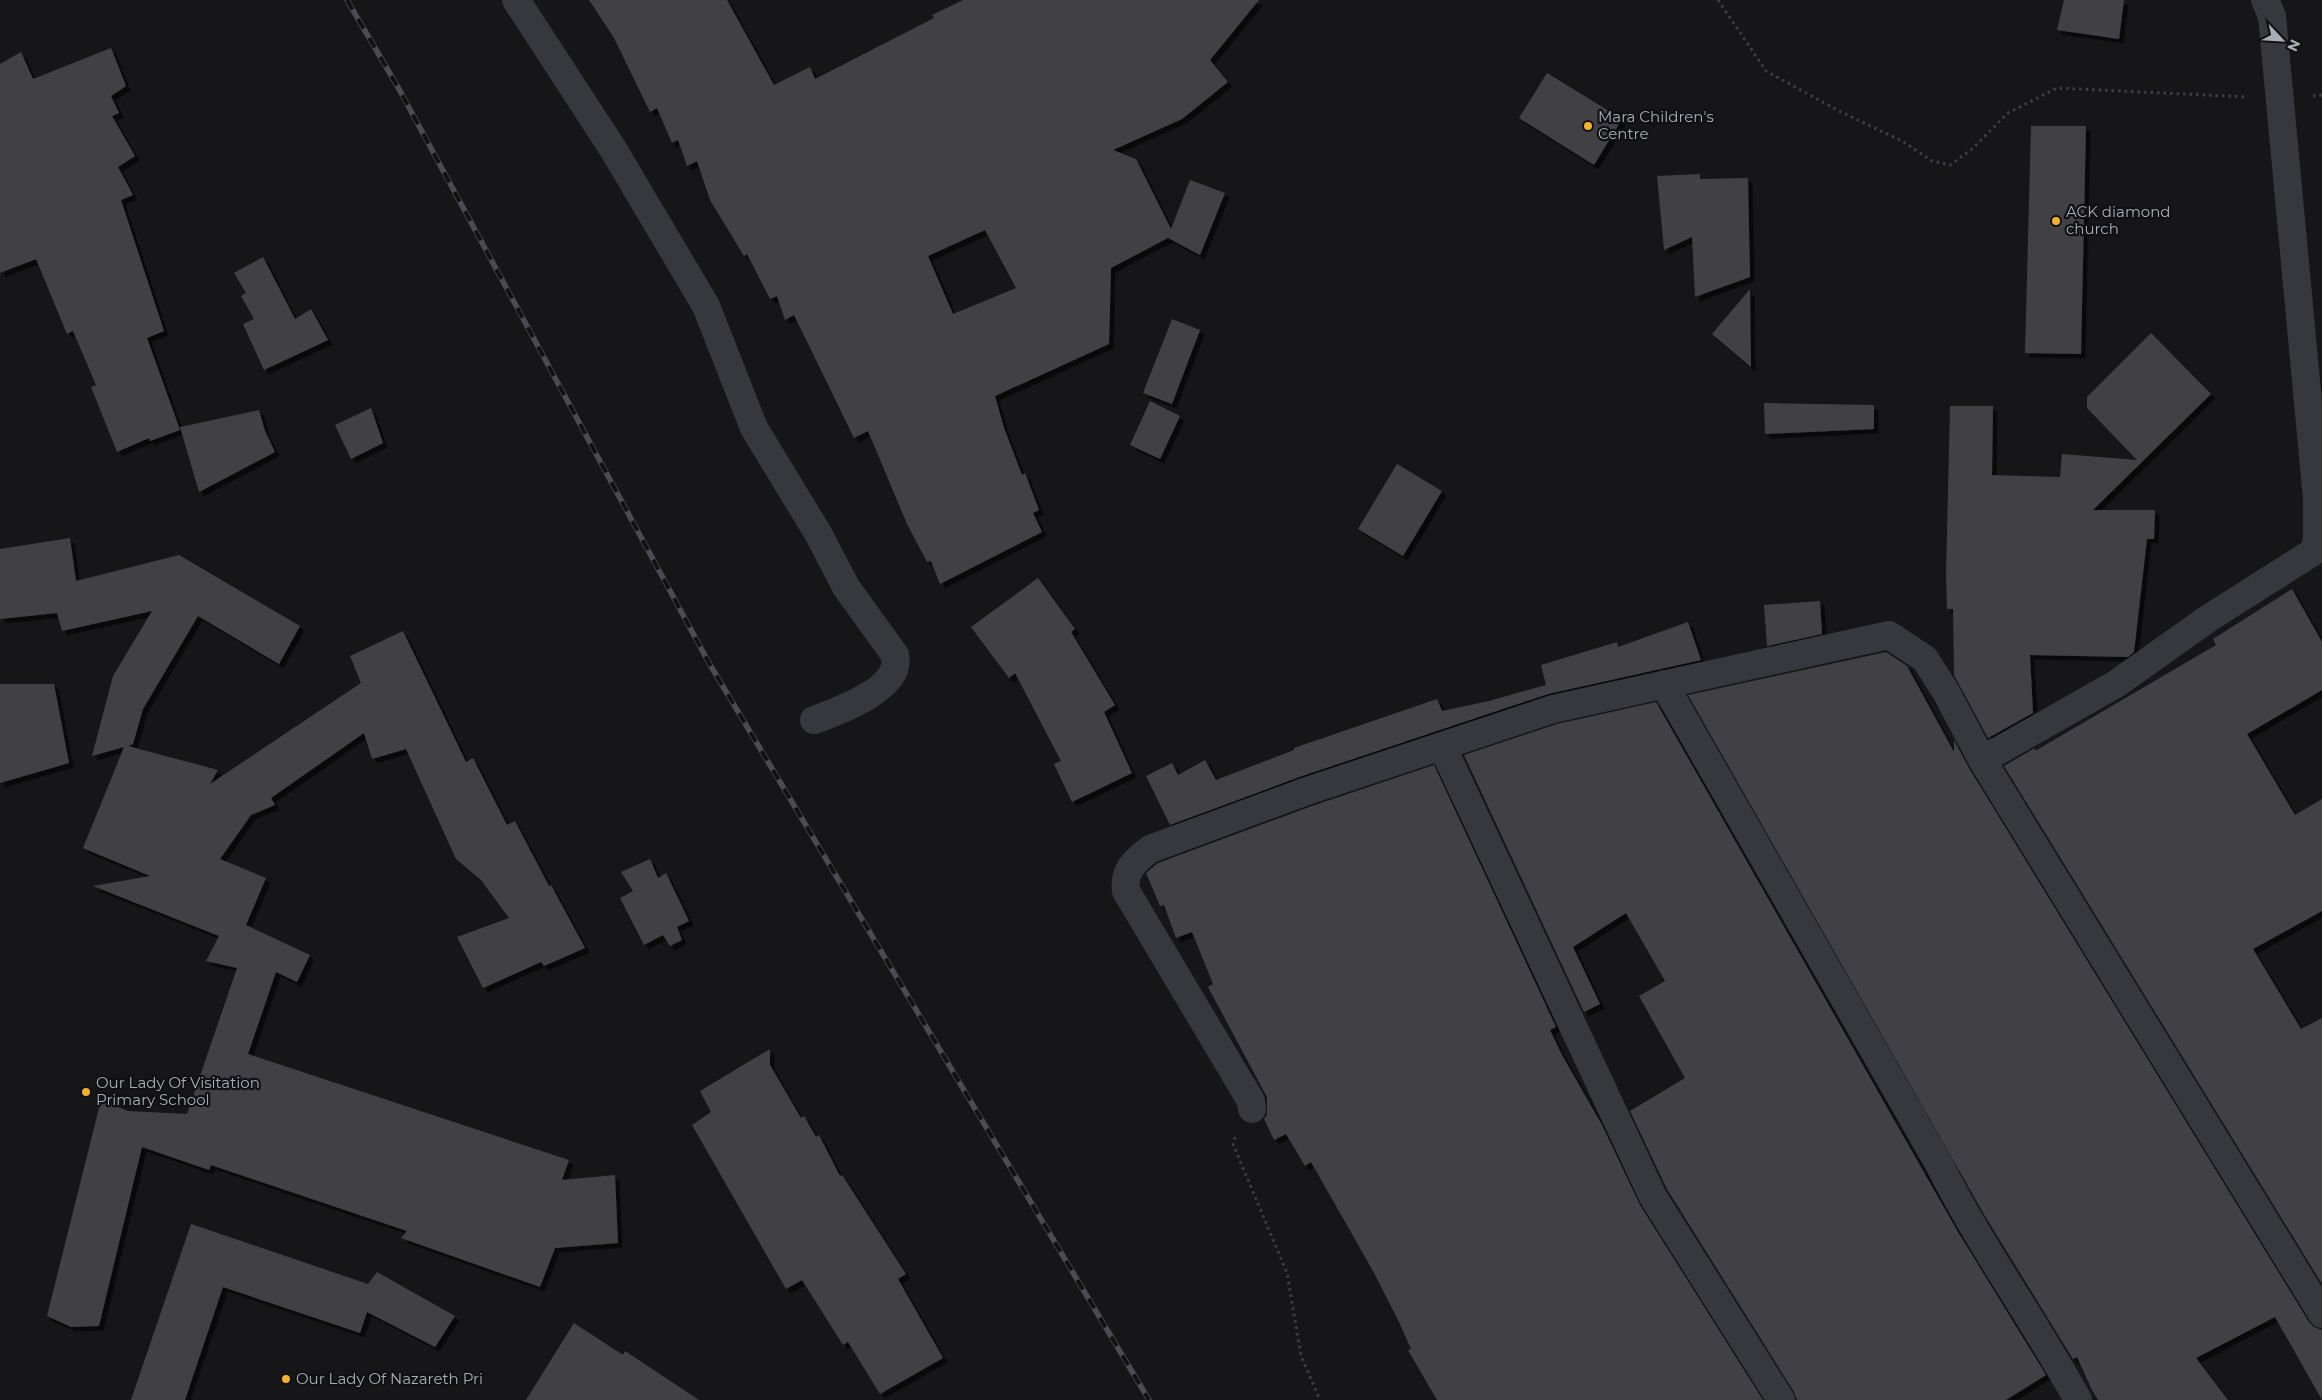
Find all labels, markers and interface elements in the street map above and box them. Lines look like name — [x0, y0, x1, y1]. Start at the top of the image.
north arrow — [2257, 15, 2307, 65]
text: N — [2283, 37, 2304, 54]
place label: Mara Children's Centre — [1598, 107, 1714, 143]
marker: Mara Children's Centre — [1582, 120, 1594, 132]
place label: ACK diamond church — [2066, 202, 2171, 238]
marker: ACK diamond church — [2050, 215, 2062, 227]
place label: Our Lady Of Visitation Primary School — [96, 1073, 260, 1109]
marker: Our Lady Of Visitation Primary School — [80, 1086, 92, 1098]
place label: Our Lady Of Nazareth Pri — [296, 1369, 483, 1388]
marker: Our Lady Of Nazareth Pri — [280, 1373, 292, 1385]

